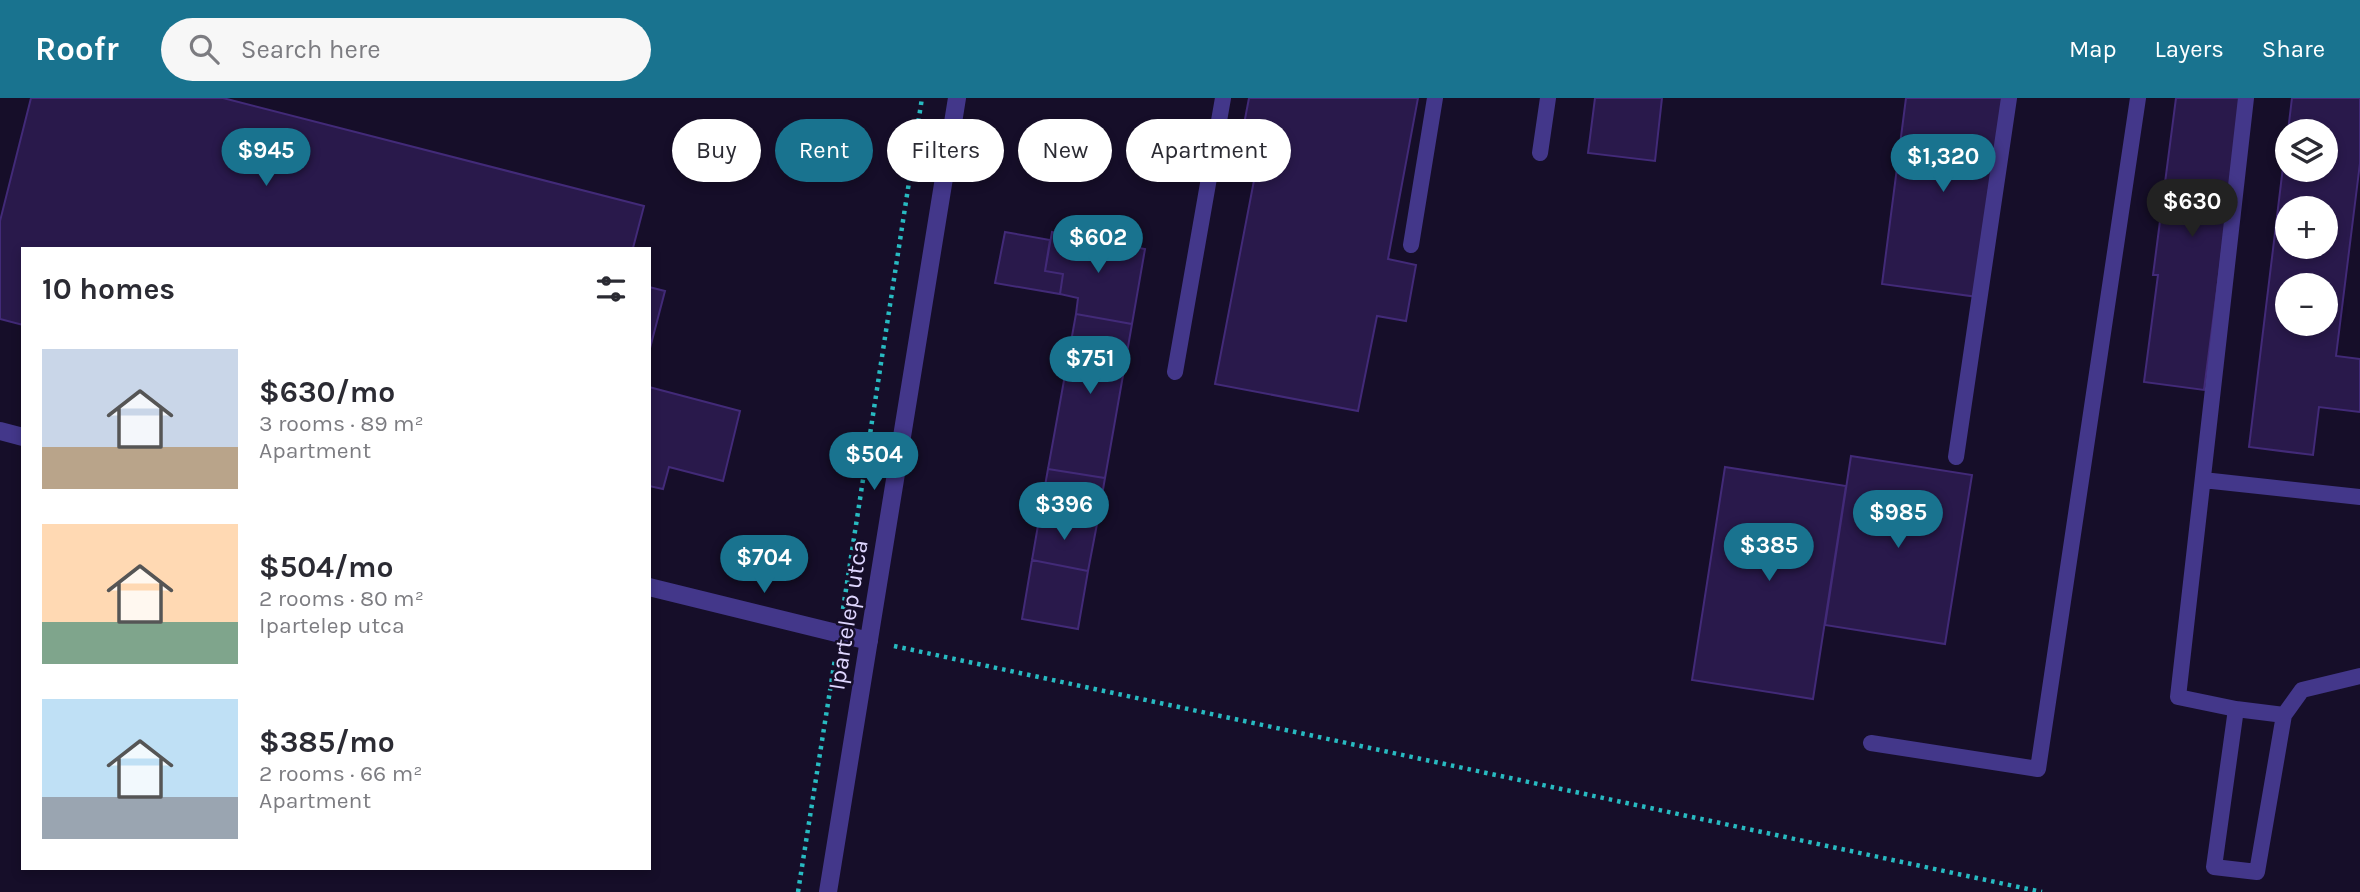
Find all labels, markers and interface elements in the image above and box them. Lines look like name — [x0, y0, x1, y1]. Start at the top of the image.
search box — [161, 18, 651, 81]
text: Roofr — [35, 30, 119, 68]
icon: search — [185, 30, 223, 68]
text: Search here — [241, 34, 381, 65]
text: Map — [2069, 35, 2117, 63]
text: Layers — [2155, 35, 2224, 63]
text: Share — [2262, 35, 2325, 63]
chip: Buy — [672, 119, 761, 182]
chip: Rent — [775, 119, 873, 182]
chip: Filters — [887, 119, 1004, 182]
chip: New — [1018, 119, 1112, 182]
chip: Apartment — [1126, 119, 1291, 182]
map controls — [2275, 119, 2338, 336]
button: layers — [2275, 119, 2338, 182]
pin: $945 — [225, 129, 307, 188]
pin: $1,320 — [1886, 134, 2000, 194]
text: $945 — [238, 137, 294, 164]
text: $1,320 — [1907, 143, 1979, 170]
pin: $630 — [2151, 180, 2233, 239]
text: $630 — [2163, 188, 2221, 215]
button: + — [2275, 196, 2338, 259]
pin: $602 — [1057, 216, 1139, 275]
text: $602 — [1069, 224, 1127, 251]
icon: filters — [592, 270, 630, 308]
text: 10 homes — [42, 271, 175, 307]
button: − — [2275, 273, 2338, 336]
pin: $751 — [1049, 336, 1131, 396]
text: $751 — [1066, 345, 1114, 372]
text: $630/mo — [259, 374, 395, 410]
icon: home — [98, 377, 182, 461]
text: 3 rooms · 89 m² — [259, 410, 424, 437]
pin: $504 — [833, 432, 915, 492]
text: Apartment — [259, 437, 371, 464]
text: $504 — [845, 441, 903, 468]
pin: $396 — [1023, 482, 1105, 542]
pin: $985 — [1857, 490, 1939, 550]
text: $396 — [1035, 491, 1093, 518]
text: $985 — [1869, 499, 1927, 526]
pin: $385 — [1728, 524, 1810, 583]
text: $385 — [1740, 532, 1798, 559]
pin: $704 — [723, 536, 805, 595]
street label: Ipartelep utca — [822, 538, 874, 692]
text: $704 — [736, 544, 792, 571]
text: $504/mo — [259, 549, 394, 585]
icon: home — [98, 552, 182, 636]
text: 2 rooms · 80 m² — [259, 585, 424, 612]
text: Ipartelep utca — [259, 612, 405, 639]
text: $385/mo — [259, 724, 395, 760]
icon: home — [98, 727, 182, 811]
text: 2 rooms · 66 m² — [259, 760, 422, 787]
text: Apartment — [259, 787, 371, 814]

